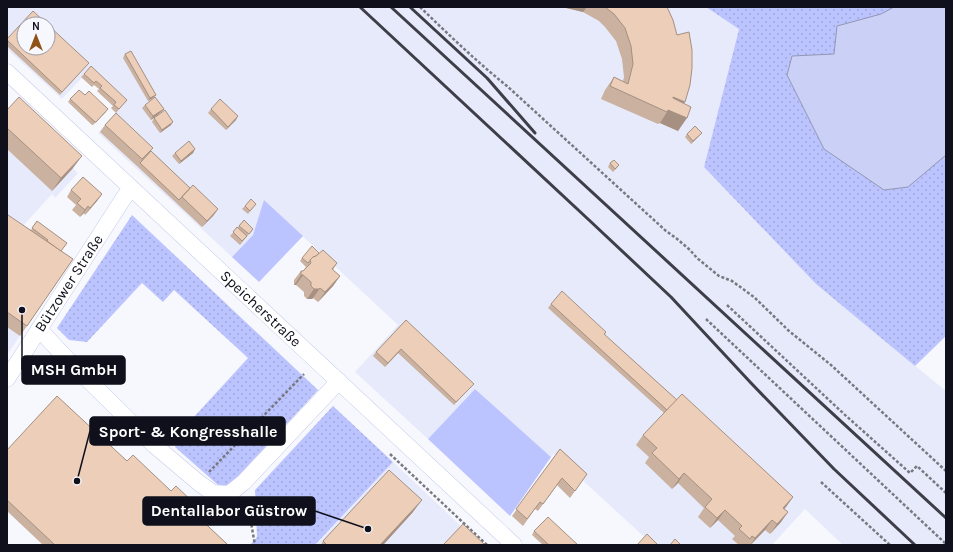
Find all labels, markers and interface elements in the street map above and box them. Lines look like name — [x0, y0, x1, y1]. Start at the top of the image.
north arrow — [16, 16, 56, 56]
text: N — [32, 20, 40, 33]
street label: Bützower Straße — [31, 231, 107, 335]
street label: Speicherstraße — [217, 267, 305, 351]
callout: MSH GmbH — [22, 356, 125, 384]
text: MSH GmbH — [31, 360, 117, 379]
callout: Sport- & Kongresshalle — [90, 417, 285, 445]
text: Sport- & Kongresshalle — [98, 422, 278, 441]
callout: Dentallabor Güstrow — [143, 497, 315, 525]
text: Dentallabor Güstrow — [151, 501, 307, 520]

